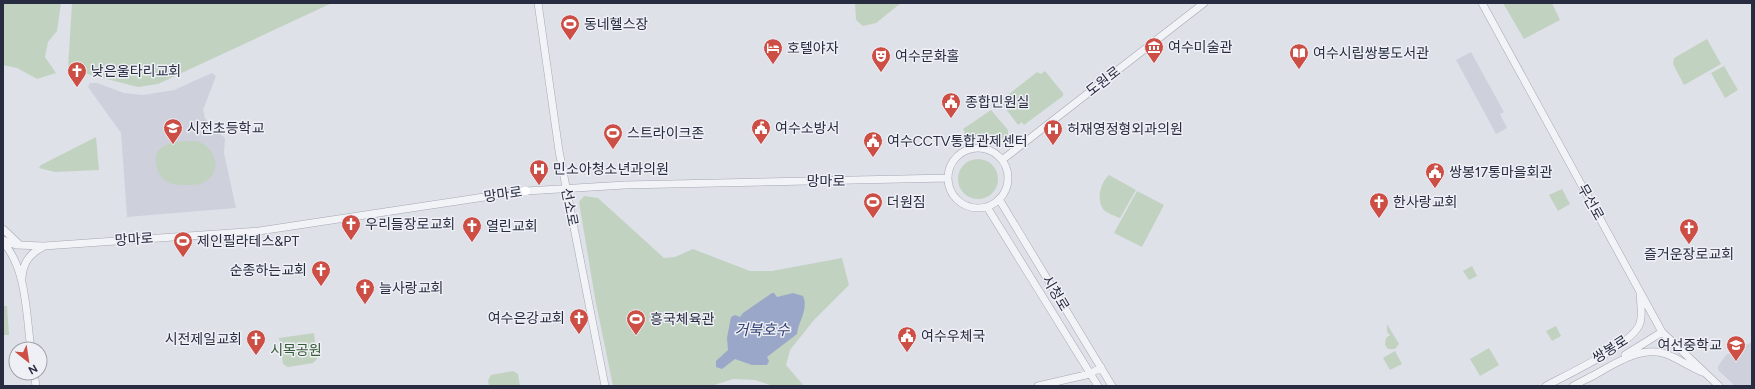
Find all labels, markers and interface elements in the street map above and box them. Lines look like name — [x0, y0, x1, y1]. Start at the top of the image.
sports icon: 동네헬스장 — [559, 13, 581, 41]
place label: 동네헬스장 — [584, 16, 649, 33]
museum icon: 여수미술관 — [1143, 36, 1165, 64]
hotel icon: 호텔야자 — [762, 37, 784, 65]
place label: 여수미술관 — [1168, 39, 1233, 56]
place label: 호텔야자 — [787, 40, 839, 57]
library icon: 여수시립쌍봉도서관 — [1288, 42, 1310, 70]
theatre icon: 여수문화홀 — [870, 45, 892, 73]
place label: 여수시립쌍봉도서관 — [1313, 45, 1429, 62]
place label: 여수문화홀 — [895, 48, 960, 65]
church icon: 낮은울타리교회 — [66, 60, 88, 88]
place label: 낮은울타리교회 — [91, 63, 181, 80]
street label: 도원로 — [1083, 63, 1124, 100]
public building icon: 종합민원실 — [940, 91, 962, 119]
place label: 종합민원실 — [965, 94, 1029, 111]
school or university icon: 시전초등학교 — [162, 117, 184, 145]
public building icon: 여수소방서 — [750, 117, 772, 145]
hospital icon: 허재영정형외과의원 — [1042, 118, 1064, 146]
place label: 시전초등학교 — [187, 120, 264, 137]
place label: 여수소방서 — [775, 120, 839, 137]
place label: 허재영정형외과의원 — [1067, 121, 1183, 138]
sports icon: 스트라이크존 — [602, 122, 624, 150]
place label: 스트라이크존 — [627, 125, 704, 142]
public building icon: 여수CCTV통합관제센터 — [862, 130, 884, 158]
place label: 여수CCTV통합관제센터 — [887, 133, 1028, 150]
hospital icon: 민소아청소년과의원 — [528, 158, 550, 186]
place label: 민소아청소년과의원 — [553, 161, 669, 178]
public building icon: 쌍봉17통마을회관 — [1424, 161, 1446, 189]
place label: 쌍봉17통마을회관 — [1449, 164, 1553, 181]
street label: 망마로 — [807, 173, 845, 190]
street label: 무선로 — [1574, 181, 1607, 223]
street label: 망마로 — [483, 183, 524, 206]
street label: 선소로 — [557, 187, 582, 228]
sports icon: 더원짐 — [862, 191, 884, 219]
church icon: 한사랑교회 — [1368, 191, 1390, 219]
place label: 더원짐 — [887, 194, 926, 211]
place label: 한사랑교회 — [1393, 194, 1457, 211]
church icon: 우리들장로교회 — [340, 213, 362, 241]
church icon: 열린교회 — [461, 215, 483, 243]
place label: 우리들장로교회 — [365, 216, 455, 233]
church icon: 즐거운장로교회 — [1678, 217, 1700, 245]
place label: 열린교회 — [486, 218, 538, 235]
street label: 망마로 — [114, 230, 154, 249]
sports icon: 제인필라테스&PT — [172, 230, 194, 258]
place label: 제인필라테스&PT — [197, 233, 299, 250]
place label: 즐거운장로교회 — [1644, 246, 1734, 263]
church icon: 순종하는교회 — [310, 259, 332, 287]
place label: 순종하는교회 — [230, 262, 307, 279]
street label: 시청로 — [1038, 272, 1073, 314]
church icon: 늘사랑교회 — [354, 277, 376, 305]
place label: 늘사랑교회 — [379, 280, 443, 297]
church icon: 여수은강교회 — [568, 307, 590, 335]
sports icon: 흥국체육관 — [625, 308, 647, 336]
place label: 여수은강교회 — [488, 310, 565, 327]
place label: 흥국체육관 — [650, 311, 715, 328]
water label: 거북호수 — [734, 321, 791, 339]
public building icon: 여수우체국 — [896, 325, 918, 353]
church icon: 시전제일교회 — [245, 328, 267, 356]
place label: 여수우체국 — [921, 328, 986, 345]
place label: 시전제일교회 — [165, 331, 242, 348]
street label: 쌍봉로 — [1589, 332, 1631, 367]
school or university icon: 여선중학교 — [1725, 334, 1747, 362]
place label: 여선중학교 — [1658, 337, 1722, 354]
north arrow — [8, 341, 48, 381]
park label: 시목공원 — [270, 342, 322, 359]
text: N — [26, 361, 40, 377]

